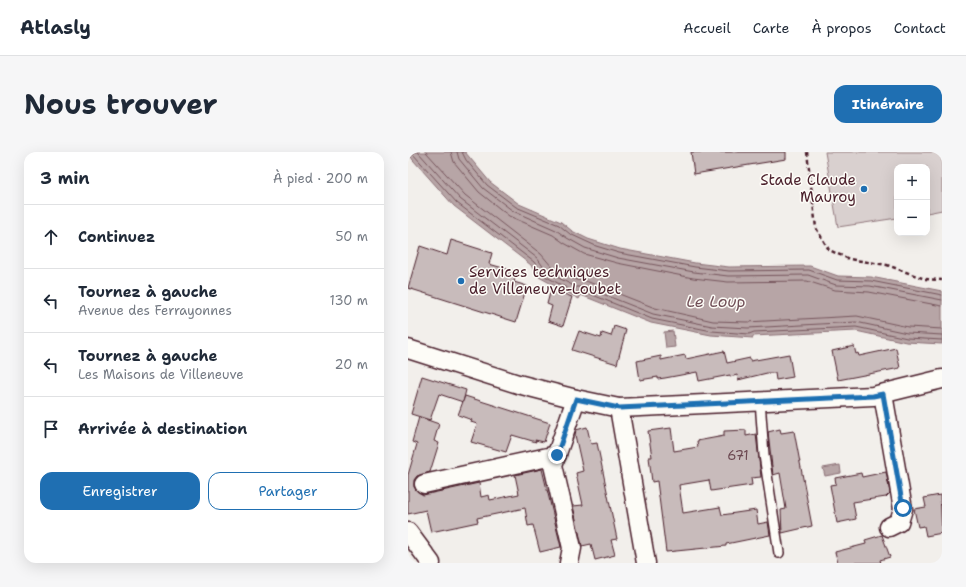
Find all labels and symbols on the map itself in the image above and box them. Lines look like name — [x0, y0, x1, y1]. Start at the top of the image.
place label: Stade Claude Mauroy — [760, 170, 856, 207]
marker: Stade Claude Mauroy — [859, 184, 869, 194]
place label: Services techniques de Villeneuve-Loubet — [469, 262, 621, 299]
marker: Services techniques de Villeneuve-Loubet — [456, 276, 466, 286]
water label: Le Loup — [686, 291, 746, 312]
route end — [548, 446, 566, 464]
house number: 671 — [727, 447, 749, 464]
route start — [894, 499, 912, 517]

